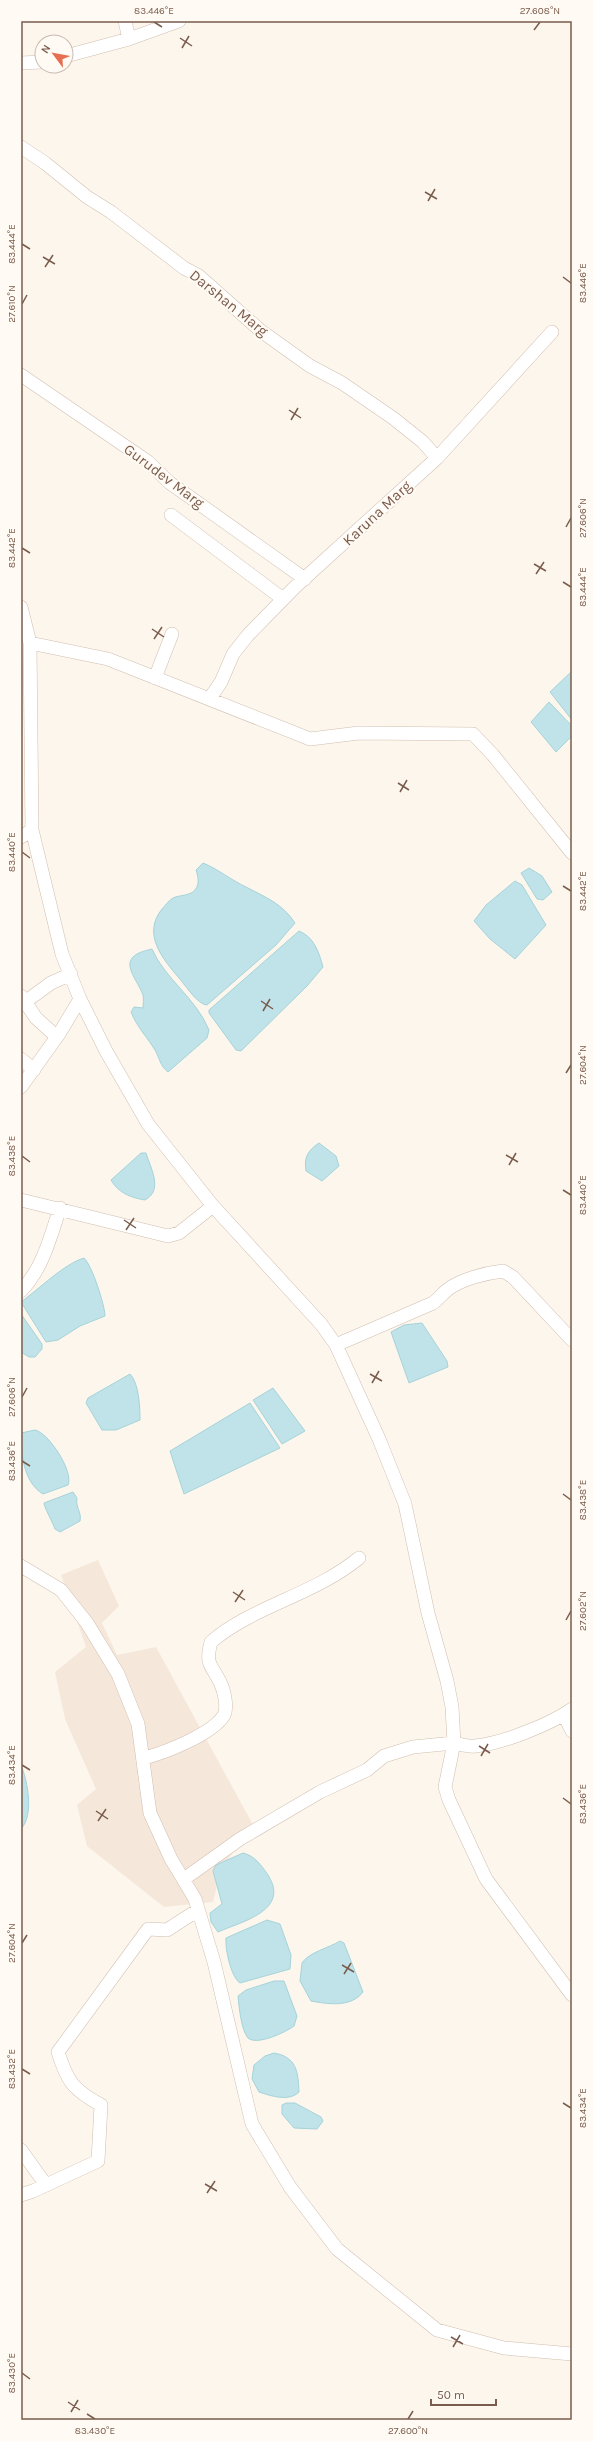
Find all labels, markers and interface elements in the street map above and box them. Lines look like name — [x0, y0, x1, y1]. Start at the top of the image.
text: 83.446°E — [134, 5, 174, 17]
text: 27.608°N — [520, 5, 560, 17]
north arrow — [34, 34, 74, 74]
text: N — [38, 42, 54, 56]
text: 83.444°E — [6, 224, 18, 264]
text: 83.446°E — [577, 263, 589, 303]
street label: Darshan Marg — [186, 266, 272, 341]
text: 27.610°N — [6, 285, 18, 323]
street label: Gurudev Marg — [120, 440, 208, 512]
street label: Karuna Marg — [339, 476, 415, 549]
text: 27.606°N — [577, 498, 589, 538]
text: 83.442°E — [6, 528, 18, 568]
text: 83.444°E — [577, 567, 589, 607]
text: 83.440°E — [6, 832, 18, 872]
text: 83.442°E — [577, 871, 589, 911]
text: 27.604°N — [577, 1045, 589, 1085]
text: 83.438°E — [6, 1136, 18, 1176]
text: 83.440°E — [577, 1175, 589, 1215]
text: 27.606°N — [6, 1377, 18, 1417]
text: 83.436°E — [6, 1441, 18, 1481]
text: 83.438°E — [577, 1480, 589, 1520]
text: 27.602°N — [577, 1591, 589, 1631]
text: 83.434°E — [6, 1745, 18, 1785]
text: 83.436°E — [577, 1784, 589, 1824]
text: 27.604°N — [6, 1923, 18, 1963]
text: 83.432°E — [6, 2049, 18, 2089]
text: 83.434°E — [577, 2088, 589, 2128]
text: 83.430°E — [6, 2353, 18, 2393]
scale bar — [431, 2381, 496, 2407]
text: 50 m — [437, 2388, 465, 2402]
text: 83.430°E — [75, 2425, 115, 2437]
text: 27.600°N — [388, 2425, 428, 2437]

